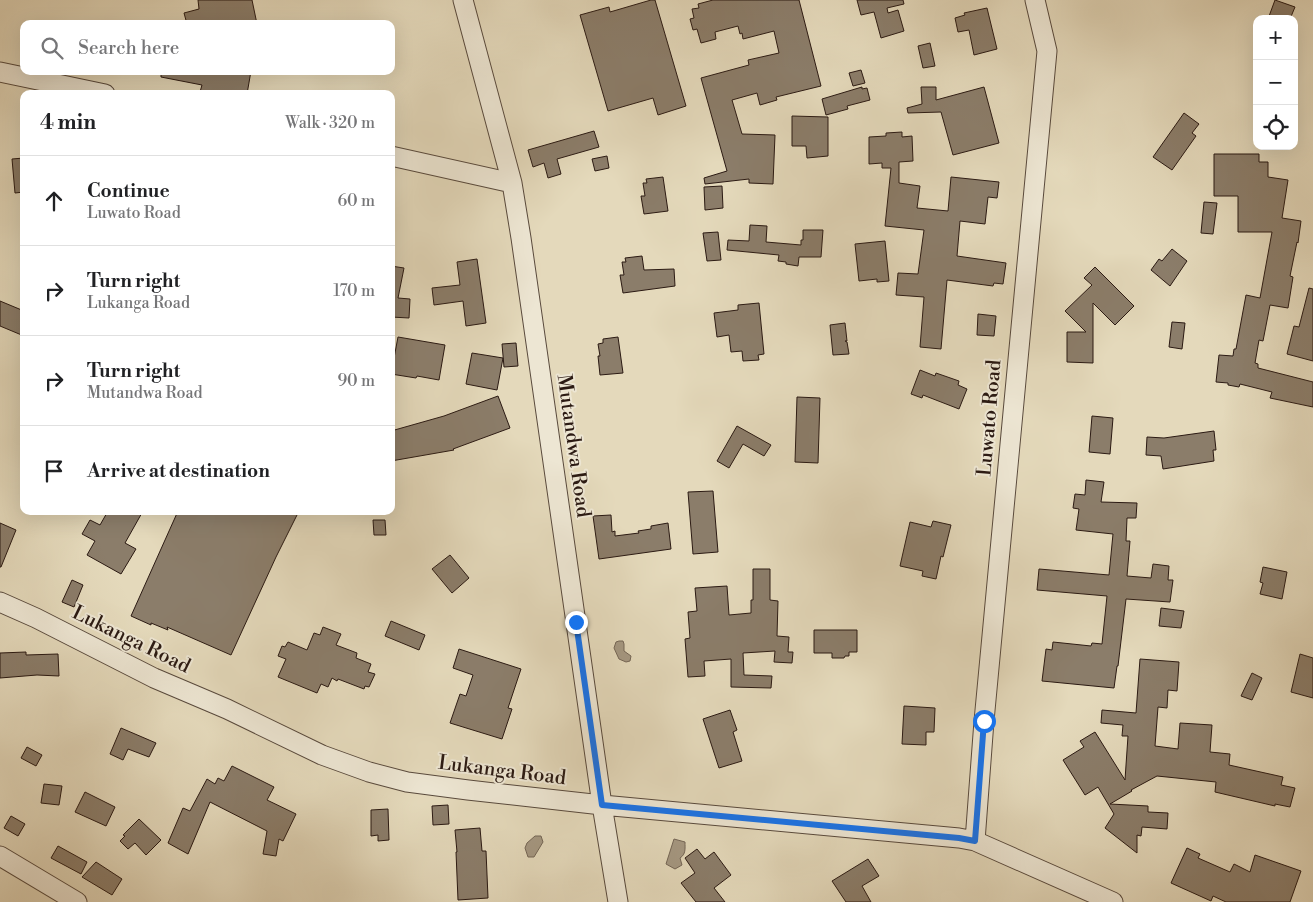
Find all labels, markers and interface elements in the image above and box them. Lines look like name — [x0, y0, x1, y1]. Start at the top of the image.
map controls — [1253, 15, 1298, 150]
button: + — [1253, 15, 1298, 60]
search box — [20, 20, 395, 75]
icon: search — [38, 34, 66, 62]
text: Search here — [78, 36, 179, 60]
button: − — [1253, 60, 1298, 105]
button: locate — [1253, 105, 1298, 150]
text: 4 min — [40, 110, 96, 136]
text: Walk · 320 m — [285, 113, 375, 133]
text: Continue — [87, 179, 170, 203]
icon: ahead — [40, 187, 68, 215]
text: 60 m — [337, 191, 375, 211]
text: Luwato Road — [87, 203, 181, 223]
text: Turn right — [87, 269, 180, 293]
icon: right — [40, 277, 68, 305]
text: 170 m — [333, 281, 375, 301]
text: Lukanga Road — [87, 293, 190, 313]
street label: Luwato Road — [972, 358, 1008, 477]
text: Turn right — [87, 359, 180, 383]
icon: right — [40, 367, 68, 395]
text: 90 m — [337, 371, 375, 391]
street label: Mutandwa Road — [551, 373, 596, 520]
text: Mutandwa Road — [87, 383, 203, 403]
icon: arrive — [40, 457, 68, 485]
text: Arrive at destination — [87, 459, 270, 483]
street label: Lukanga Road — [68, 601, 195, 680]
route end — [565, 611, 588, 634]
route start — [973, 710, 996, 733]
street label: Lukanga Road — [437, 751, 568, 791]

